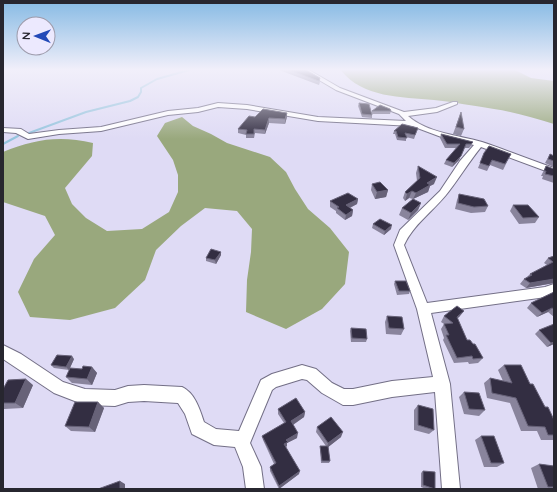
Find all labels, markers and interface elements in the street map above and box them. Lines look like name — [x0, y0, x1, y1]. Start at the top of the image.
north arrow — [16, 16, 56, 56]
text: N — [19, 32, 33, 40]

